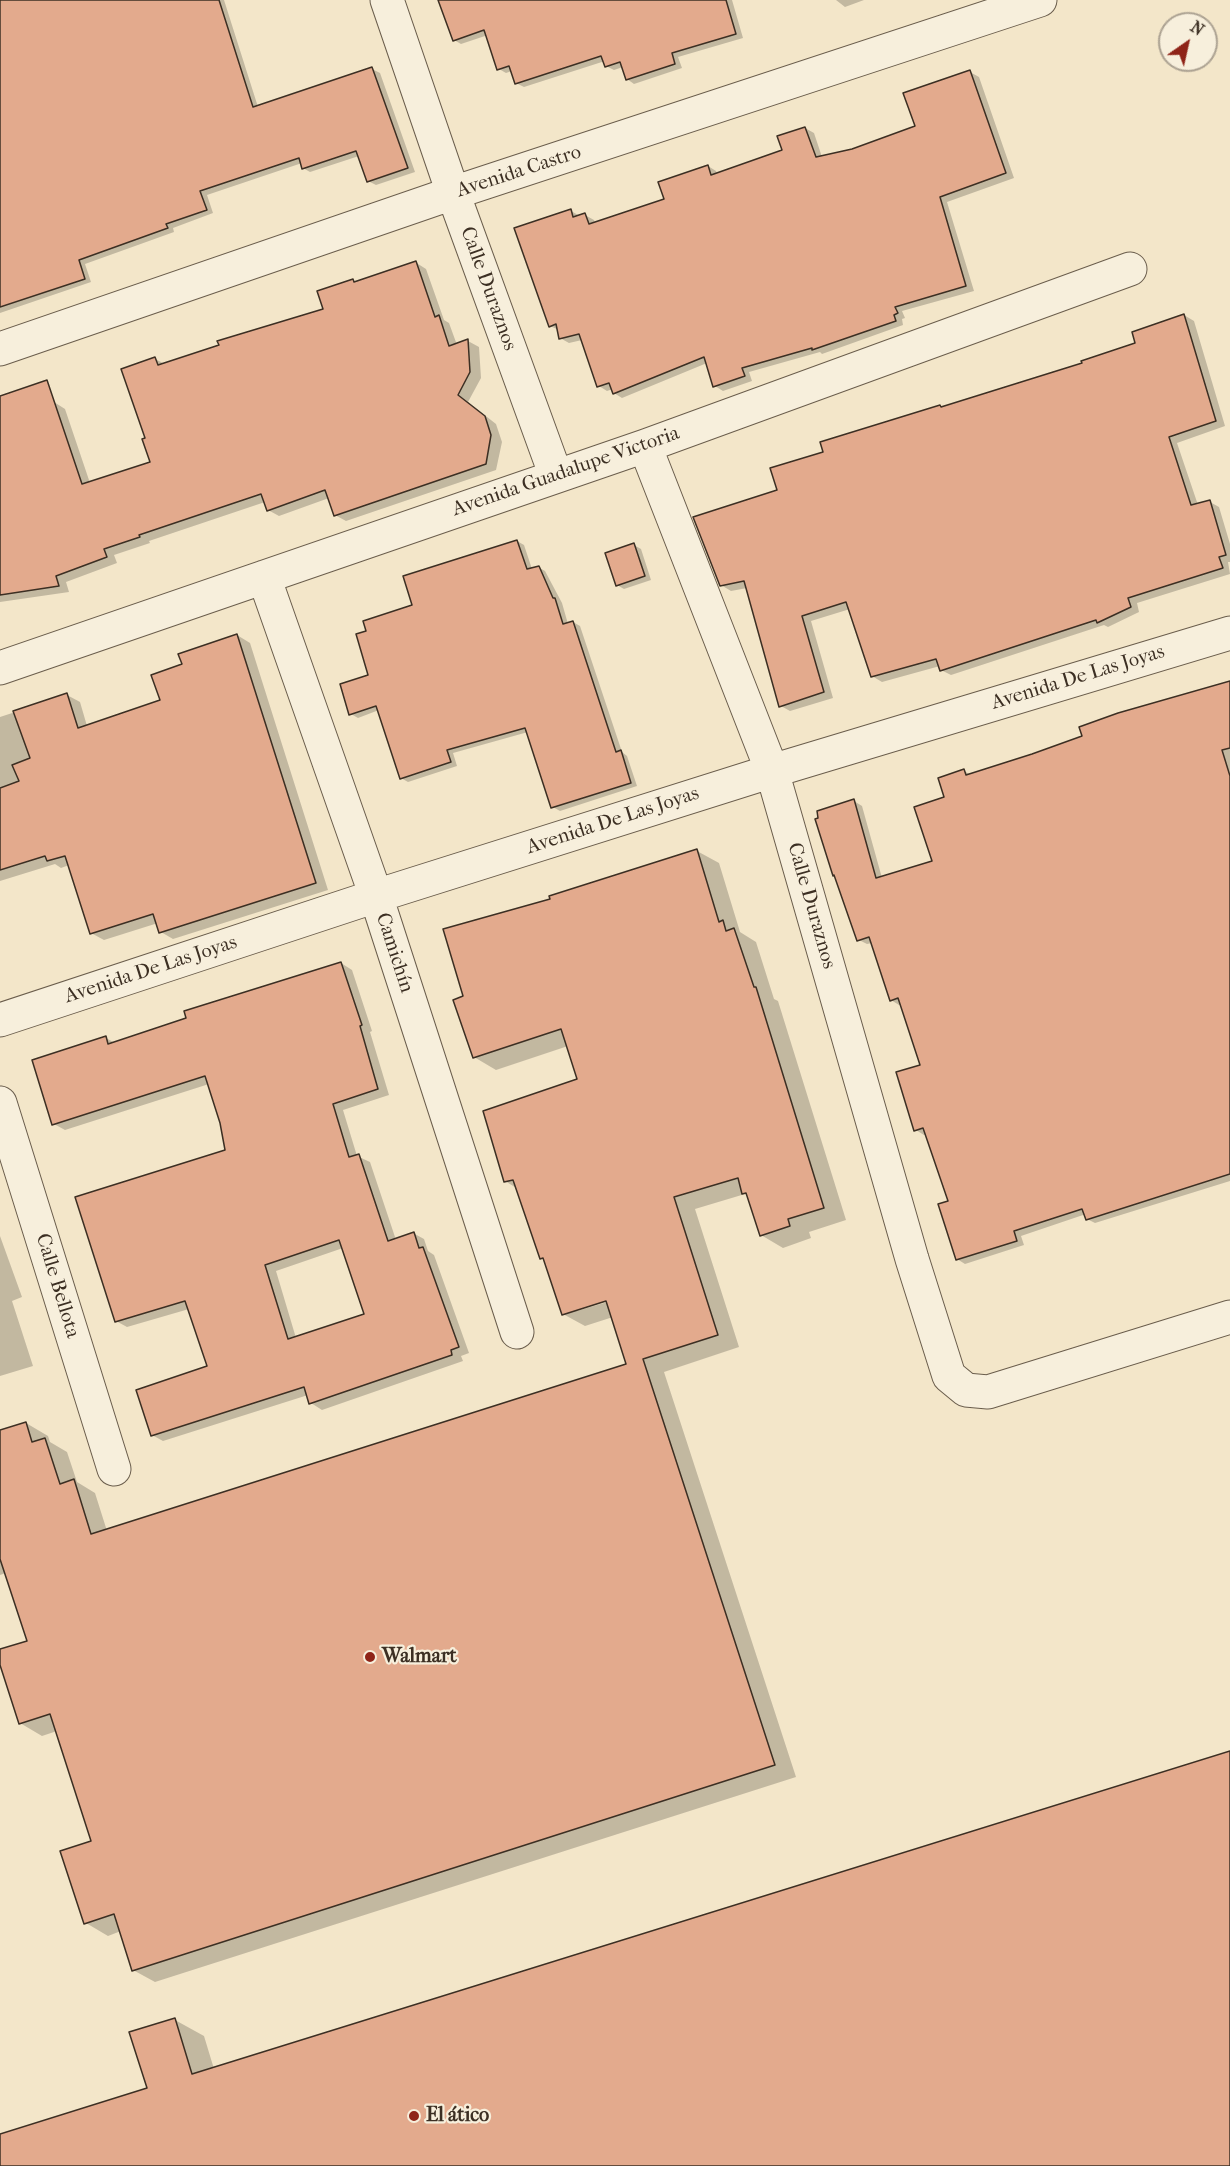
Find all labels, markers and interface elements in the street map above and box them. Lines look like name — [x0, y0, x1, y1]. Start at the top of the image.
north arrow — [1158, 12, 1218, 72]
text: N — [1187, 17, 1208, 40]
street label: Avenida Castro — [454, 141, 584, 203]
street label: Calle Duraznos — [454, 224, 522, 354]
street label: Avenida Guadalupe Victoria — [449, 422, 683, 522]
street label: Avenida De Las Joyas — [988, 640, 1168, 716]
street label: Avenida De Las Joyas — [524, 782, 702, 860]
street label: Calle Duraznos — [782, 840, 840, 972]
street label: Camichín — [370, 910, 418, 996]
street label: Avenida De Las Joyas — [62, 931, 240, 1009]
street label: Calle Bellota — [30, 1231, 84, 1341]
place label: Walmart — [382, 1645, 457, 1669]
marker: Walmart — [363, 1650, 377, 1664]
place label: El ático — [426, 2104, 489, 2128]
marker: El ático — [407, 2109, 421, 2123]

